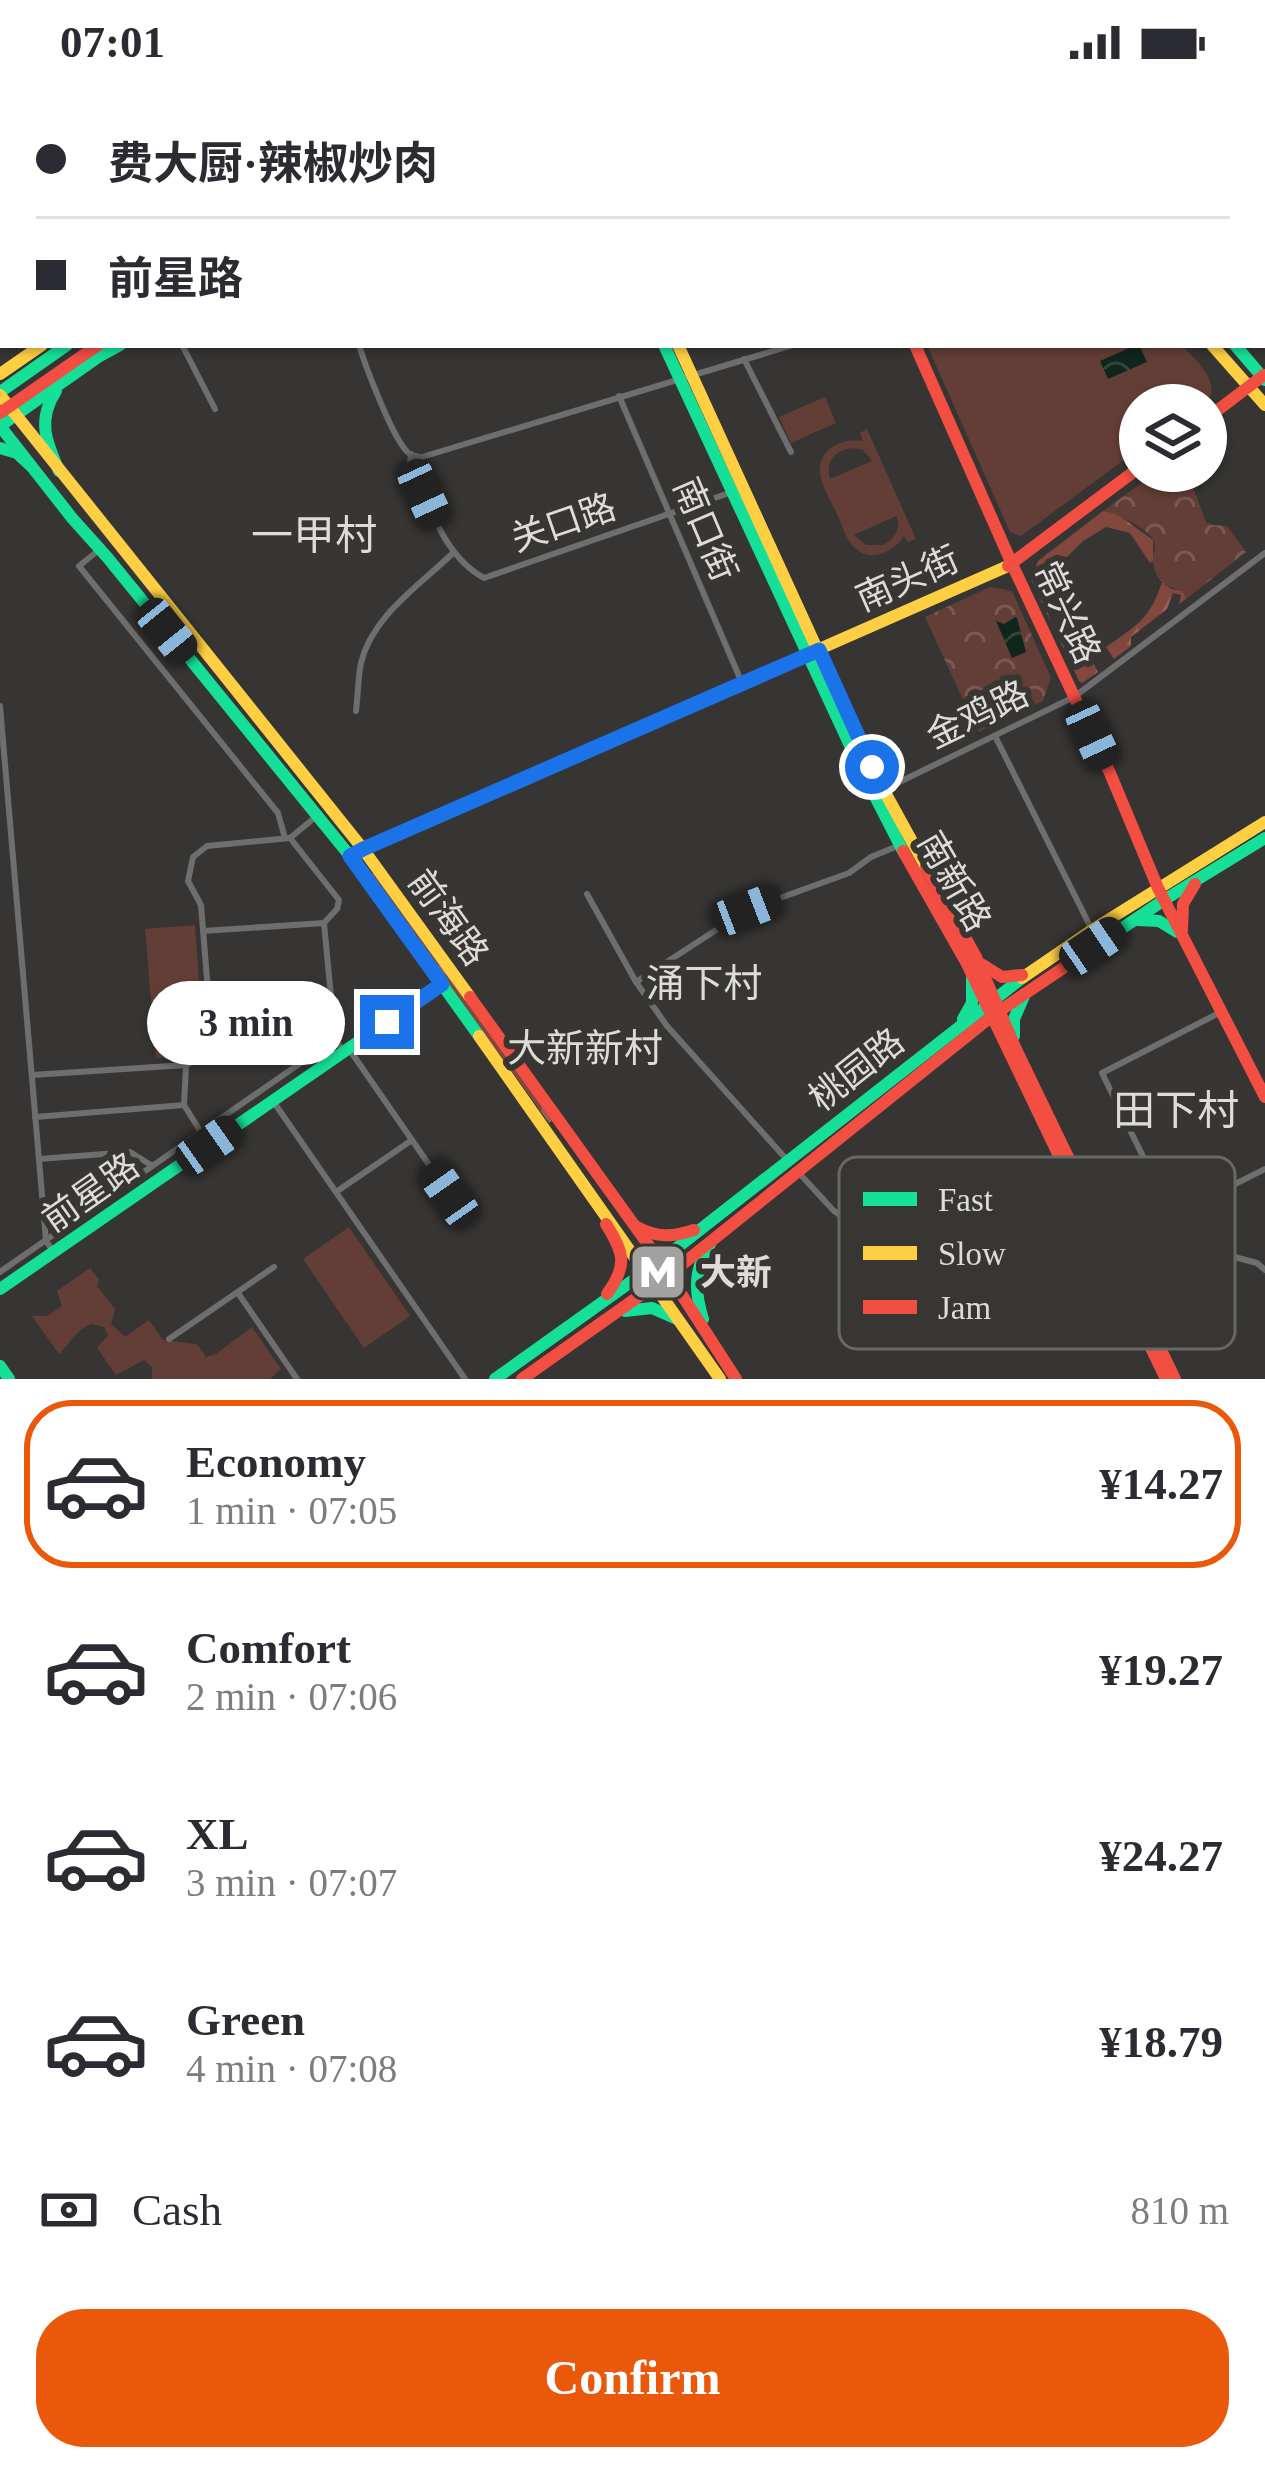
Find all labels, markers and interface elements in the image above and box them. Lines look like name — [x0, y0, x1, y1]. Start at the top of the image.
text: 07:01 — [60, 17, 165, 67]
text: 费大厨·辣椒炒肉 — [108, 139, 438, 189]
text: 前星路 — [108, 254, 243, 304]
map controls — [1119, 384, 1227, 492]
button: layers — [1119, 384, 1227, 492]
car — [392, 454, 456, 534]
street label: 南口街 — [666, 472, 745, 587]
street label: 关口路 — [506, 486, 621, 559]
district label: 一甲村 — [251, 513, 377, 559]
street label: 南头街 — [850, 539, 965, 619]
street label: 常兴路 — [1026, 555, 1108, 670]
car — [130, 592, 204, 670]
street label: 金鸡路 — [920, 673, 1035, 757]
car — [1060, 695, 1124, 775]
route start — [845, 740, 899, 794]
street label: 南新路 — [910, 825, 998, 938]
street label: 前海路 — [400, 862, 496, 973]
car — [707, 880, 787, 940]
car — [1053, 911, 1133, 981]
district label: 涌下村 — [645, 962, 763, 1005]
callout: 3 min — [147, 980, 345, 1064]
route end — [360, 995, 414, 1049]
text: 3 min — [199, 1001, 293, 1044]
street label: 桃园路 — [802, 1021, 911, 1119]
district label: 大新新村 — [507, 1027, 663, 1070]
district label: 田下村 — [1113, 1088, 1239, 1134]
car — [169, 1110, 249, 1180]
street label: 前星路 — [35, 1145, 146, 1240]
car — [414, 1154, 484, 1234]
legend — [839, 1157, 1235, 1349]
text: Fast — [938, 1182, 993, 1218]
text: Slow — [938, 1236, 1006, 1272]
metro station icon: 大新 — [627, 1241, 689, 1303]
place label: 大新 — [700, 1253, 772, 1293]
text: Jam — [938, 1290, 991, 1326]
icon: car — [42, 1430, 150, 1538]
text: Economy — [186, 1437, 366, 1487]
text: ¥14.27 — [1099, 1459, 1223, 1509]
text: 1 min · 07:05 — [186, 1489, 397, 1532]
icon: car — [42, 1616, 150, 1724]
text: Comfort — [186, 1623, 351, 1673]
text: ¥19.27 — [1099, 1645, 1223, 1695]
text: 2 min · 07:06 — [186, 1675, 397, 1718]
icon: car — [42, 1802, 150, 1910]
text: XL — [186, 1809, 249, 1859]
text: ¥24.27 — [1099, 1831, 1223, 1881]
text: 3 min · 07:07 — [186, 1861, 397, 1904]
icon: car — [42, 1988, 150, 2096]
text: Green — [186, 1995, 305, 2045]
text: ¥18.79 — [1099, 2017, 1223, 2067]
text: 4 min · 07:08 — [186, 2047, 397, 2090]
icon: cash — [36, 2177, 102, 2243]
text: Cash — [132, 2185, 222, 2235]
text: 810 m — [1130, 2189, 1229, 2232]
button: Confirm — [36, 2309, 1229, 2447]

